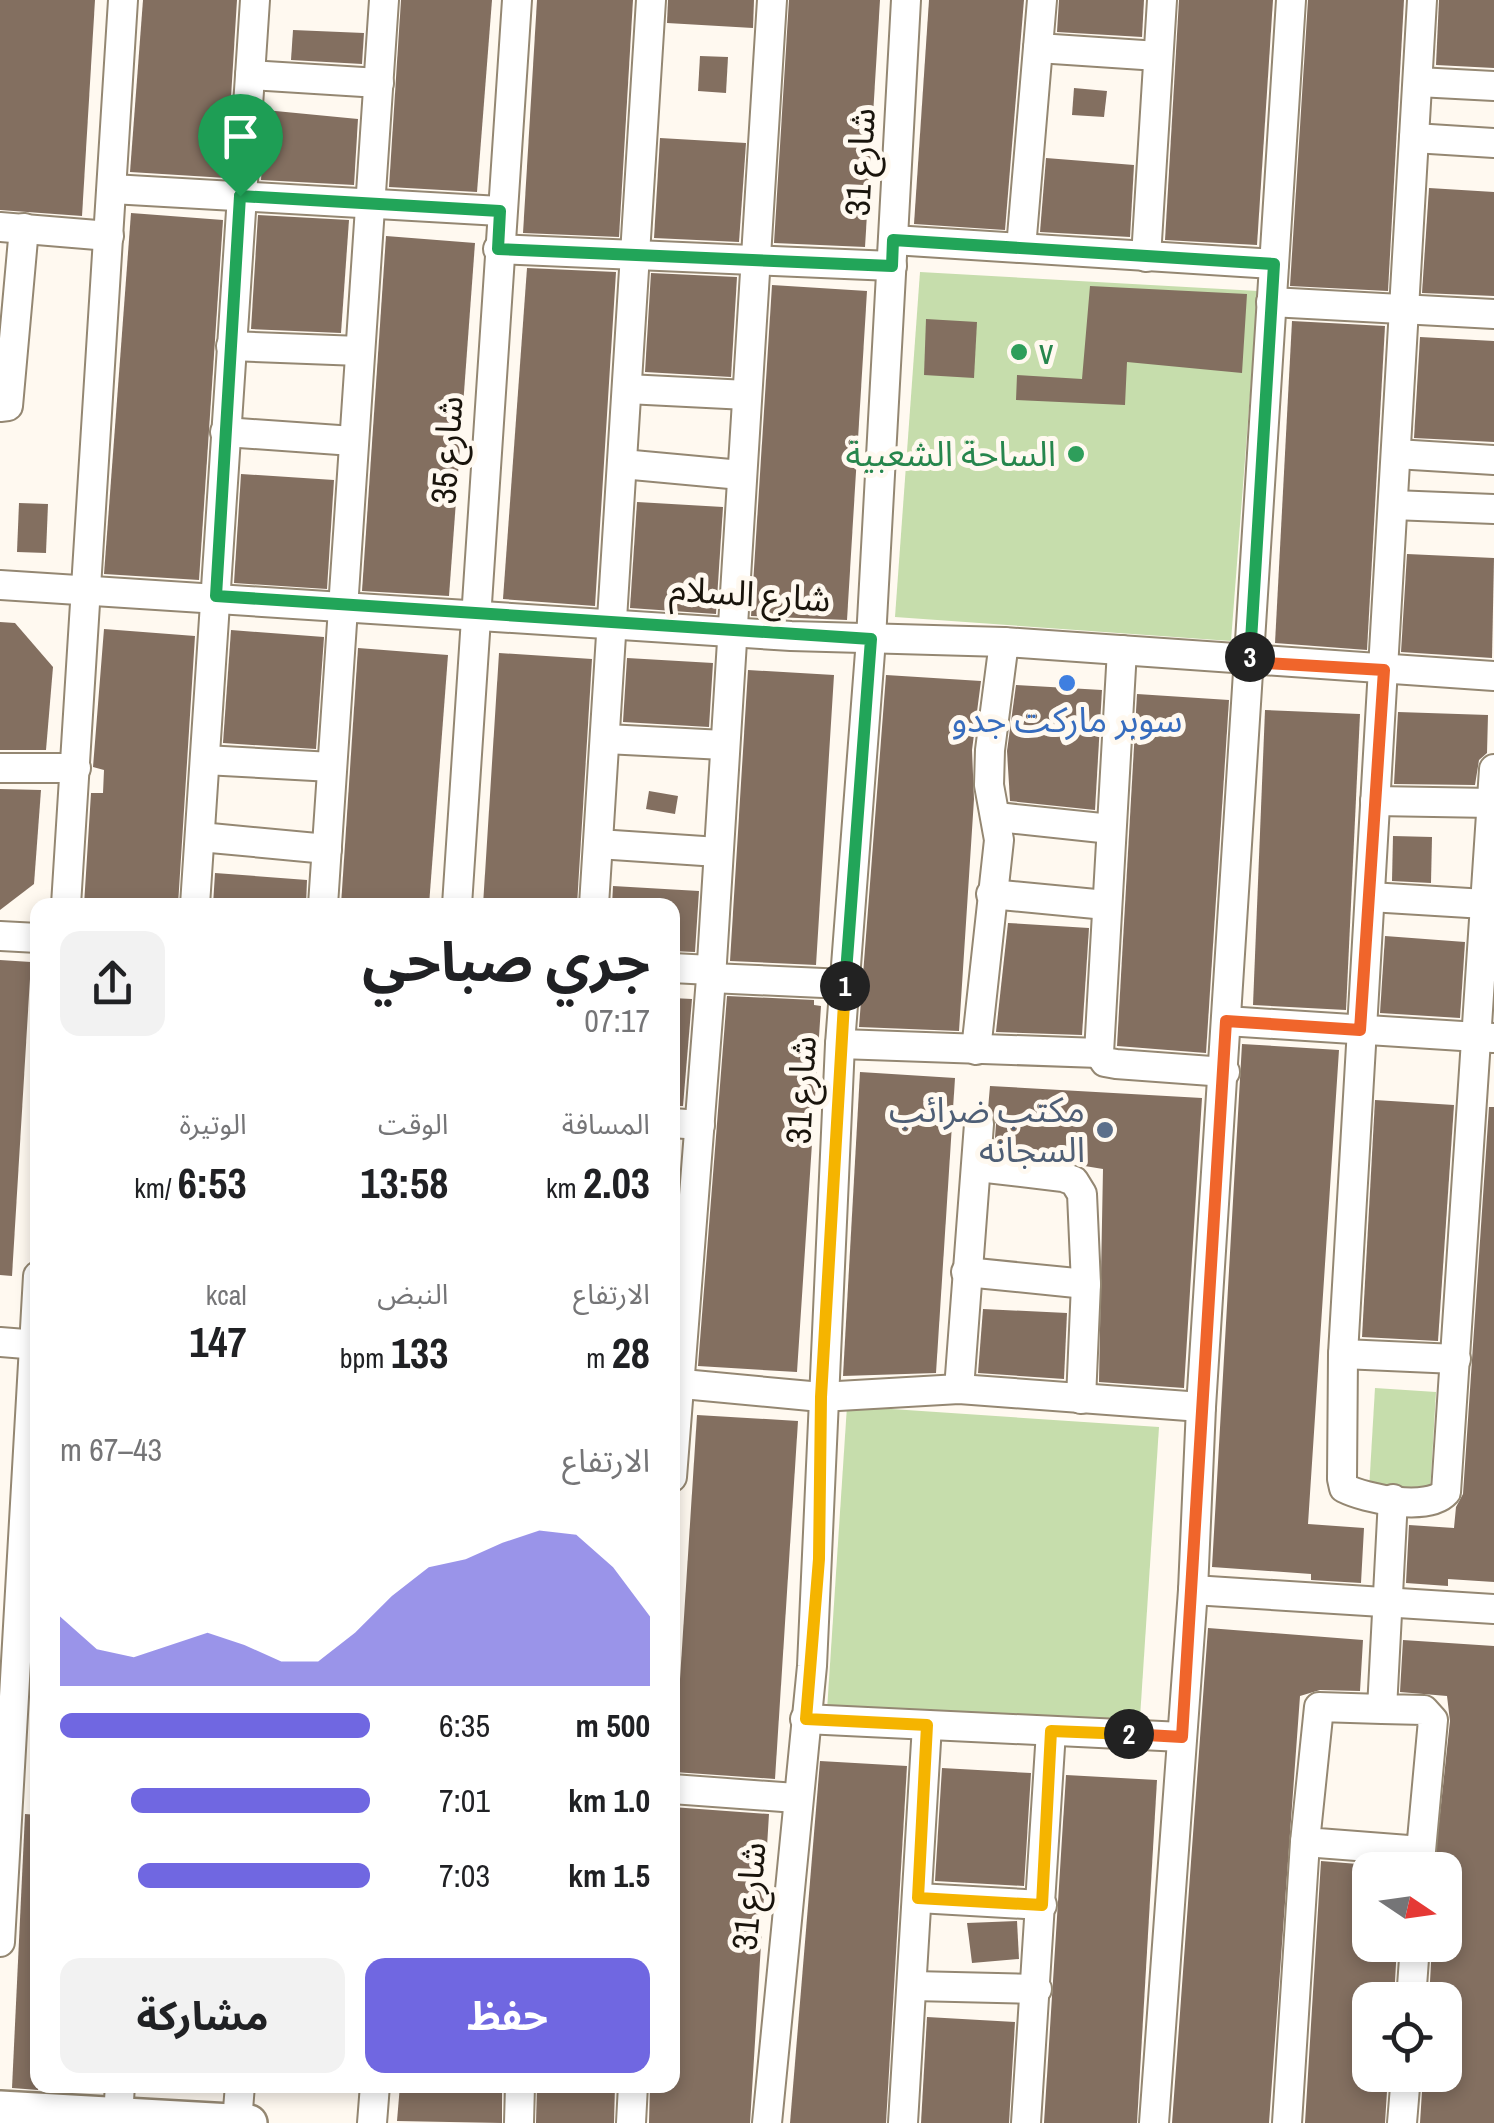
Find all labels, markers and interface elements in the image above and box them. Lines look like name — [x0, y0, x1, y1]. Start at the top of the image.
pin — [198, 94, 283, 197]
street label: شارع 31 — [833, 107, 889, 217]
icon: arrive — [213, 109, 268, 164]
place label: v — [1039, 328, 1054, 375]
marker: v — [1008, 341, 1030, 363]
street label: شارع 35 — [419, 394, 477, 506]
place label: الساحة الشعبية — [846, 430, 1056, 477]
marker: الساحة الشعبية — [1065, 443, 1087, 465]
street label: شارع السلام — [668, 564, 832, 626]
pin: 3 — [1225, 632, 1275, 682]
text: 3 — [1244, 638, 1256, 676]
marker: سوبر ماركت جدو — [1056, 672, 1078, 694]
place label: سوبر ماركت جدو — [952, 696, 1182, 743]
text: جري صباحي — [362, 924, 650, 998]
button: share — [60, 931, 165, 1036]
pin: 1 — [820, 961, 870, 1011]
text: 1 — [839, 967, 851, 1005]
text: 07:17 — [584, 999, 650, 1042]
street label: شارع 31 — [774, 1035, 830, 1145]
place label: مكتب ضرائب السجانه — [889, 1086, 1085, 1173]
text: الوتيرة — [179, 1105, 247, 1143]
text: الوقت — [378, 1105, 448, 1143]
text: المسافة — [562, 1105, 650, 1143]
marker: مكتب ضرائب السجانه — [1094, 1119, 1116, 1141]
text: 6:53 — [178, 1155, 247, 1211]
text: 13:58 — [360, 1155, 448, 1211]
text: 2.03 — [583, 1155, 650, 1211]
text: /km — [134, 1169, 178, 1207]
text: km — [546, 1169, 583, 1207]
text: النبض — [377, 1275, 448, 1313]
text: الارتفاع — [573, 1275, 650, 1313]
text: kcal — [206, 1276, 247, 1314]
text: 147 — [189, 1314, 247, 1370]
text: 133 — [391, 1325, 448, 1381]
text: 28 — [612, 1325, 650, 1381]
text: bpm — [340, 1339, 391, 1377]
text: m — [586, 1339, 612, 1377]
text: 43–67 m — [60, 1428, 162, 1471]
text: الارتفاع — [562, 1439, 650, 1482]
text: 6:35 — [439, 1704, 490, 1747]
text: 500 m — [576, 1704, 650, 1747]
pin: 2 — [1104, 1709, 1154, 1759]
text: 2 — [1123, 1715, 1135, 1753]
text: 7:01 — [439, 1779, 490, 1822]
text: 1.0 km — [568, 1779, 650, 1822]
street label: شارع 31 — [720, 1840, 780, 1952]
north arrow — [1352, 1852, 1462, 1962]
map controls — [1352, 1852, 1462, 2092]
text: 7:03 — [439, 1854, 490, 1897]
text: 1.5 km — [568, 1854, 650, 1897]
button: مشاركة — [60, 1958, 345, 2073]
button: حفظ — [365, 1958, 650, 2073]
button: locate — [1352, 1982, 1462, 2092]

